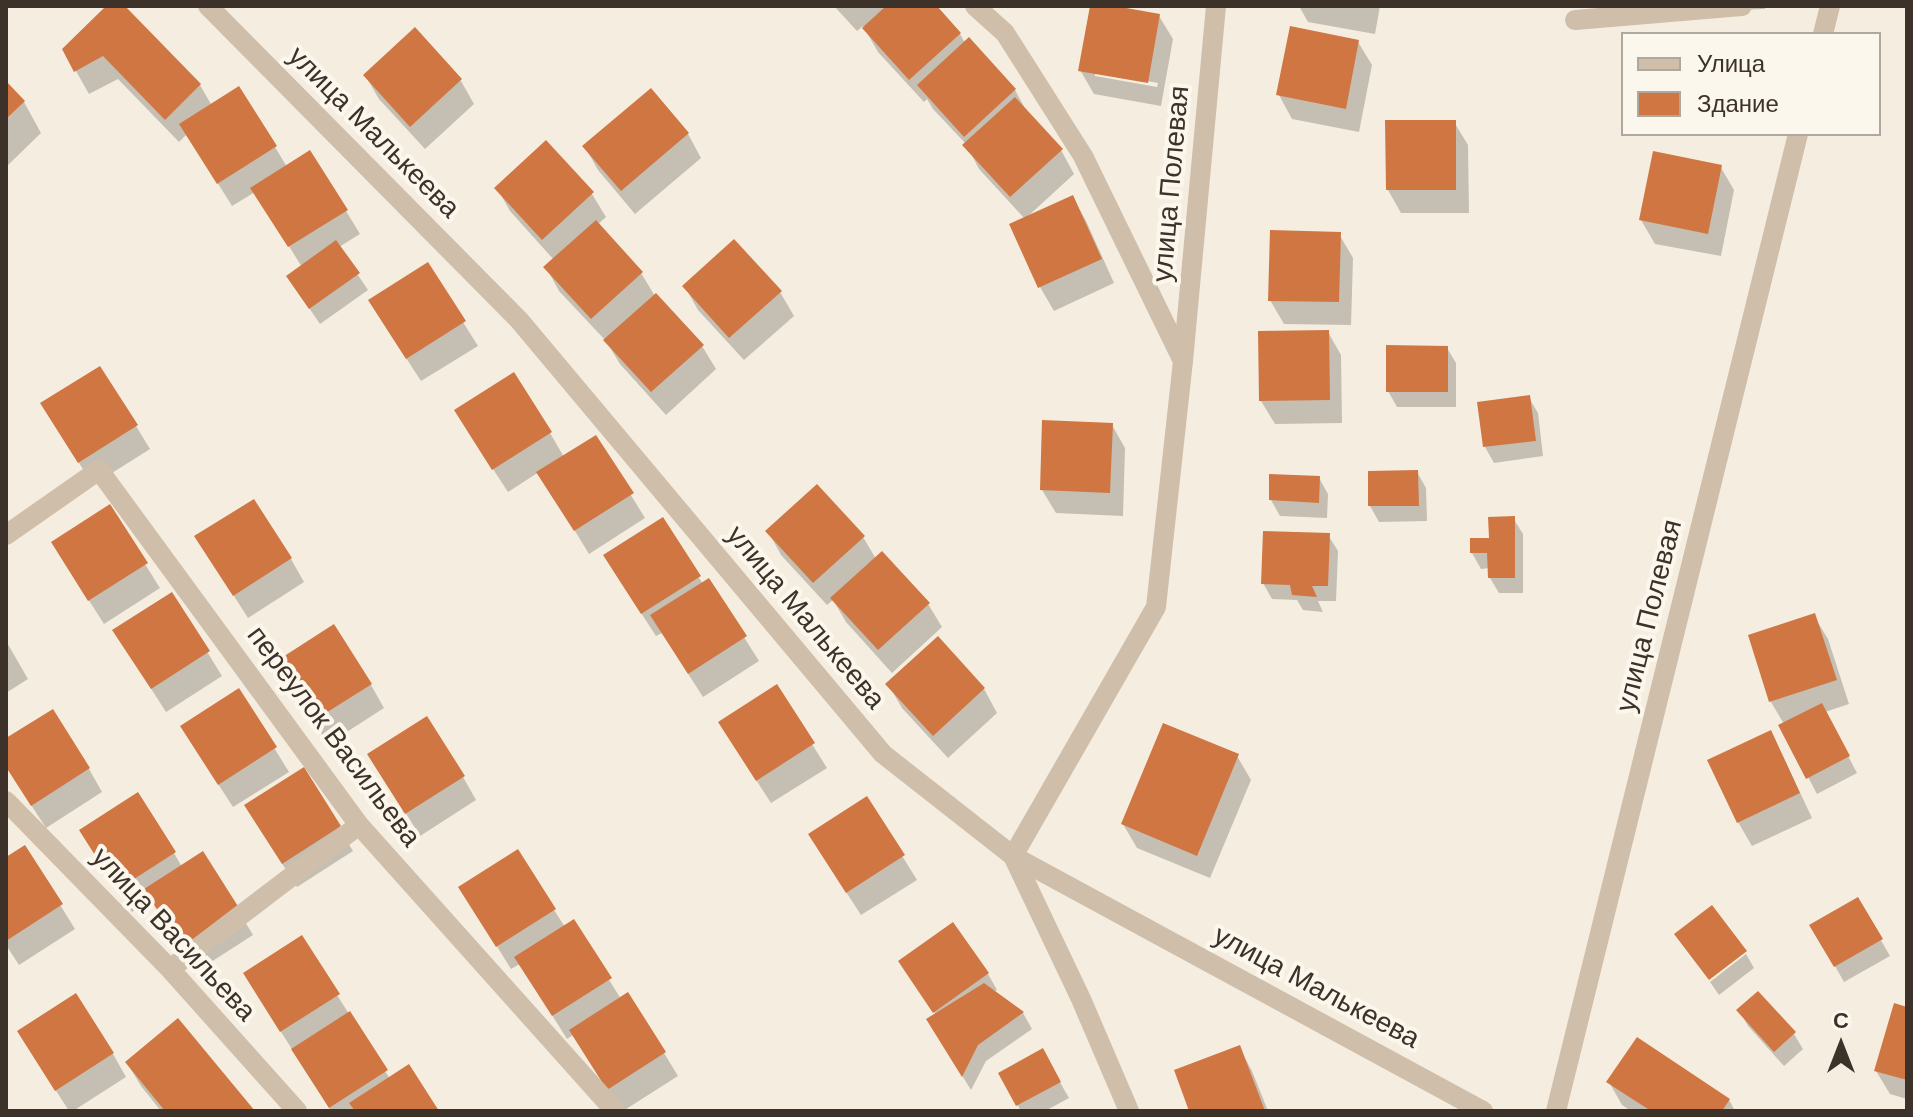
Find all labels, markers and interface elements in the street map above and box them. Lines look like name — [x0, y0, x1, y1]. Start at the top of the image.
legend — [1621, 32, 1881, 136]
street label: улица Малькеева — [280, 40, 466, 226]
text: Улица — [1697, 50, 1765, 77]
street label: улица Полевая — [1147, 84, 1197, 284]
text: Здание — [1697, 90, 1779, 117]
street label: улица Полевая — [1610, 516, 1690, 716]
street label: улица Малькеева — [719, 520, 891, 716]
street label: переулок Васильева — [239, 620, 427, 854]
street label: улица Васильева — [84, 841, 262, 1029]
street label: улица Малькеева — [1207, 919, 1425, 1057]
north arrow — [1801, 1005, 1881, 1085]
text: С — [1833, 1008, 1849, 1033]

